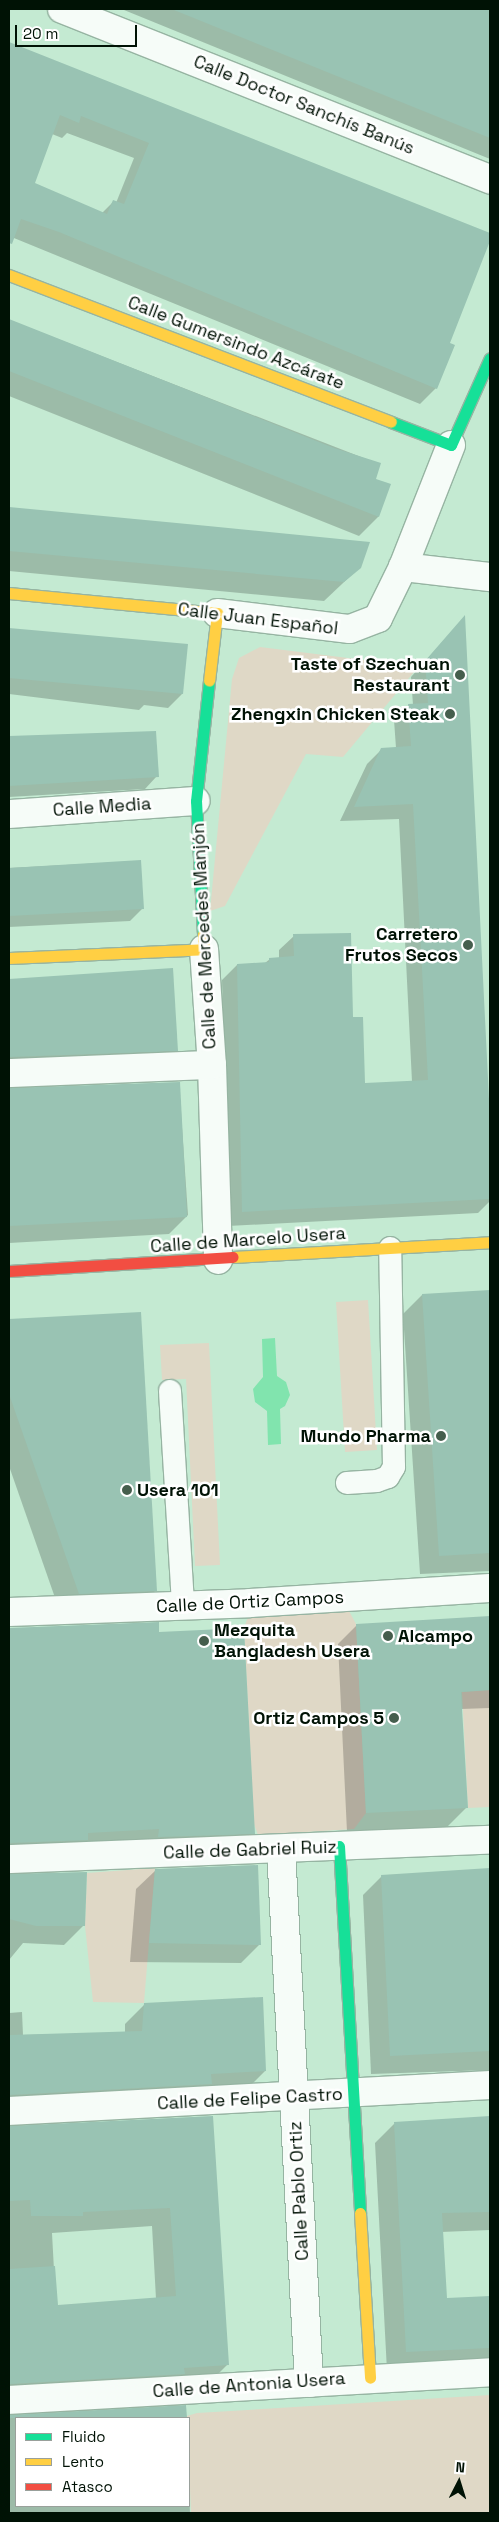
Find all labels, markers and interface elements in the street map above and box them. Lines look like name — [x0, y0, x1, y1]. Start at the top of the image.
scale bar — [18, 15, 140, 47]
text: 20 m — [23, 24, 58, 43]
street label: Calle Doctor Sanchís Banús — [190, 51, 418, 159]
street label: Calle Gumersindo Azcárate — [125, 292, 347, 394]
street label: Calle Juan Español — [177, 598, 339, 640]
place label: Taste of Szechuan Restaurant — [291, 654, 450, 696]
marker: Taste of Szechuan Restaurant — [454, 669, 466, 681]
place label: Zhengxin Chicken Steak — [231, 703, 440, 725]
marker: Zhengxin Chicken Steak — [444, 708, 456, 720]
street label: Calle Media — [52, 793, 152, 821]
street label: Calle de Mercedes Manjón — [187, 822, 221, 1050]
place label: Carretero Frutos Secos — [345, 924, 458, 966]
marker: Carretero Frutos Secos — [462, 939, 474, 951]
street label: Calle de Marcelo Usera — [150, 1222, 346, 1258]
place label: Mundo Pharma — [301, 1425, 431, 1447]
marker: Mundo Pharma — [435, 1430, 447, 1442]
place label: Usera 101 — [137, 1479, 219, 1501]
marker: Usera 101 — [121, 1484, 133, 1496]
street label: Calle de Ortiz Campos — [156, 1586, 344, 1618]
place label: Mezquita Bangladesh Usera — [214, 1620, 370, 1662]
place label: Alcampo — [398, 1625, 473, 1647]
marker: Alcampo — [382, 1630, 394, 1642]
marker: Mezquita Bangladesh Usera — [198, 1635, 210, 1647]
place label: Ortiz Campos 5 — [253, 1707, 384, 1729]
marker: Ortiz Campos 5 — [388, 1712, 400, 1724]
street label: Calle de Gabriel Ruiz — [163, 1836, 337, 1864]
street label: Calle de Felipe Castro — [157, 2083, 343, 2115]
street label: Calle Pablo Ortiz — [285, 2121, 313, 2261]
street label: Calle de Antonia Usera — [152, 2367, 346, 2403]
legend — [15, 2417, 190, 2507]
text: Fluido — [62, 2427, 106, 2446]
text: Lento — [62, 2452, 104, 2471]
north arrow — [434, 2457, 484, 2507]
text: N — [455, 2458, 466, 2476]
text: Atasco — [62, 2477, 113, 2496]

